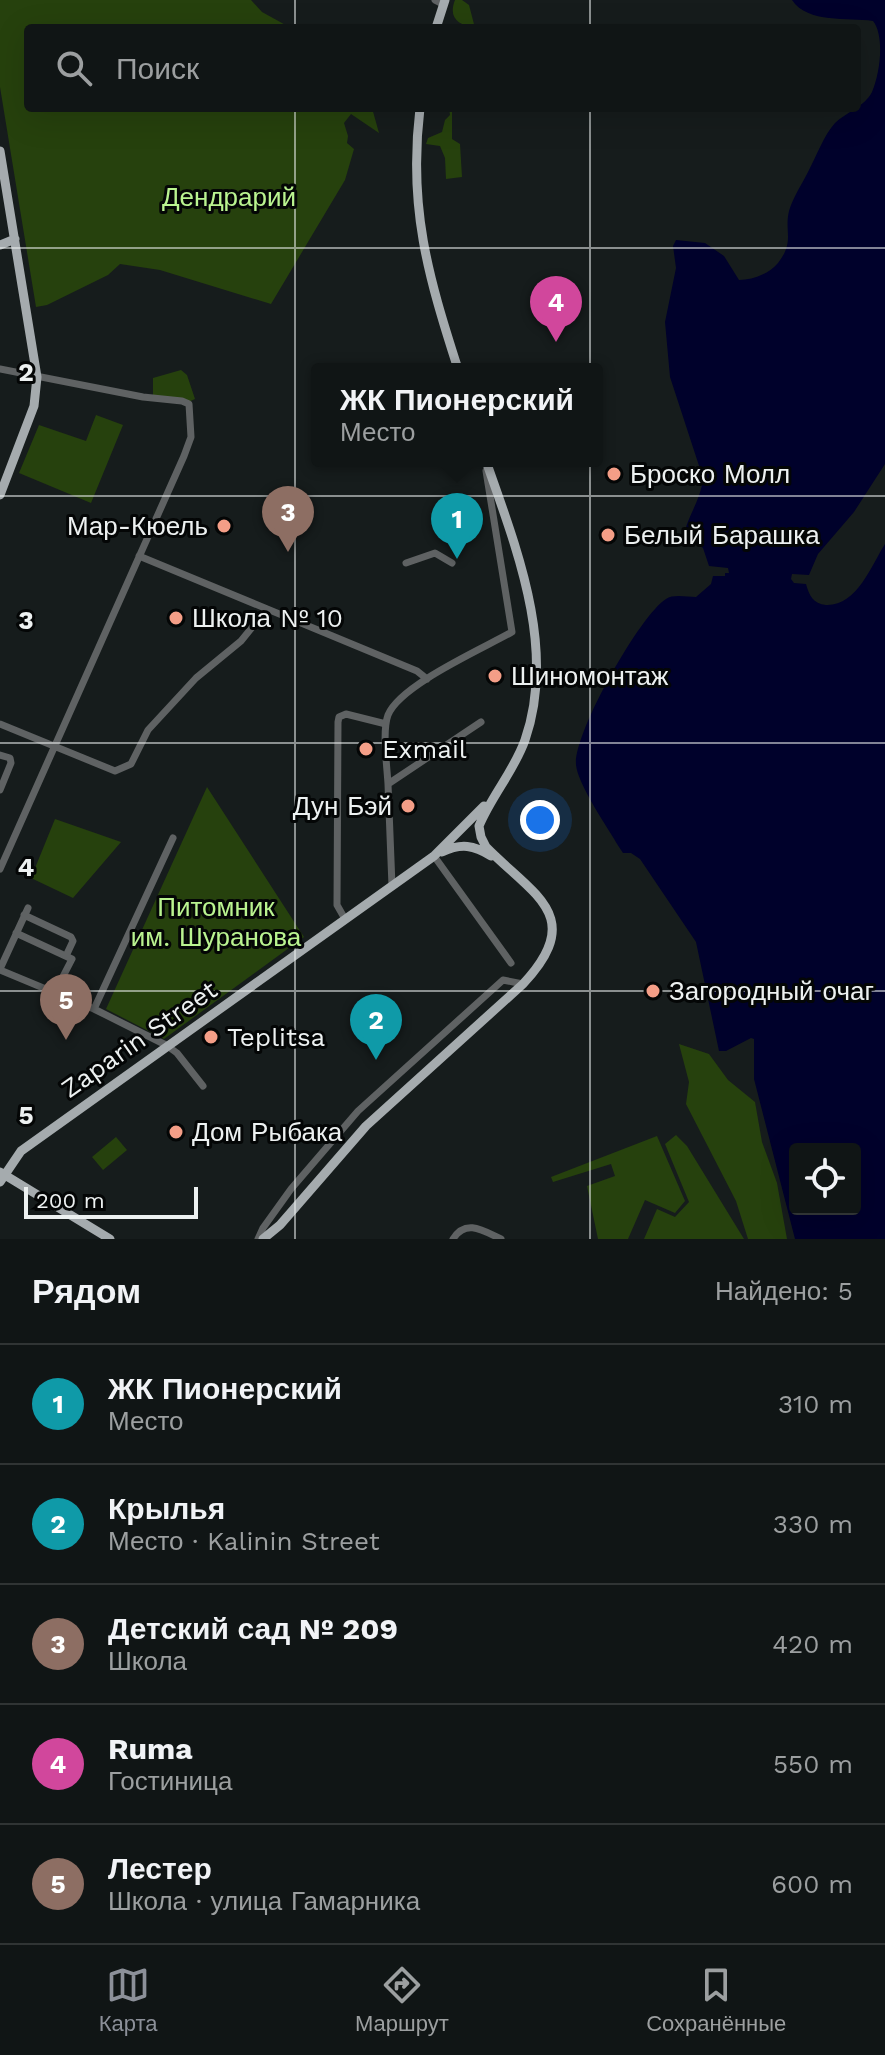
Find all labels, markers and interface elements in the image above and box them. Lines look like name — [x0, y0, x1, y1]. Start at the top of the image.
search box — [24, 24, 861, 112]
icon: search — [52, 46, 96, 90]
text: Поиск — [116, 51, 199, 86]
park label: Дендрарий — [162, 182, 296, 212]
pin: 4 — [530, 276, 582, 342]
text: 2 — [18, 357, 34, 387]
popup — [311, 363, 603, 467]
text: ЖК Пионерский — [340, 382, 574, 417]
text: Место — [340, 417, 415, 447]
place label: Броско Молл — [630, 459, 790, 489]
marker: Броско Молл — [605, 465, 623, 483]
pin: 3 — [262, 486, 314, 552]
pin: 1 — [431, 493, 483, 559]
place label: Мар-Кюель — [67, 511, 208, 541]
marker: Мар-Кюель — [215, 517, 233, 535]
place label: Белый Барашка — [624, 520, 820, 550]
marker: Белый Барашка — [599, 526, 617, 544]
place label: Школа № 10 — [192, 603, 343, 633]
text: 3 — [18, 605, 34, 635]
marker: Школа № 10 — [167, 609, 185, 627]
place label: Шиномонтаж — [511, 661, 669, 691]
marker: Шиномонтаж — [486, 667, 504, 685]
place label: Exmail — [382, 734, 467, 764]
marker: Exmail — [357, 740, 375, 758]
place label: Дун Бэй — [293, 791, 392, 821]
marker: Дун Бэй — [399, 797, 417, 815]
your location — [520, 800, 560, 840]
text: 4 — [18, 852, 35, 882]
park label: Питомник им. Шуранова — [131, 892, 302, 952]
pin: 5 — [40, 974, 92, 1040]
street label: Zaparin Street — [56, 974, 223, 1104]
place label: Загородный очаг — [669, 976, 874, 1006]
marker: Загородный очаг — [644, 982, 662, 1000]
pin: 2 — [350, 994, 402, 1060]
place label: Teplitsa — [227, 1022, 326, 1052]
marker: Teplitsa — [202, 1028, 220, 1046]
text: 5 — [18, 1100, 34, 1130]
place label: Дом Рыбака — [192, 1117, 343, 1147]
marker: Дом Рыбака — [167, 1123, 185, 1141]
map controls — [789, 1143, 861, 1215]
button: locate — [789, 1143, 861, 1215]
scale bar — [24, 1183, 198, 1219]
text: 200 m — [36, 1188, 105, 1213]
text: Рядом — [32, 1271, 141, 1311]
text: Найдено: 5 — [715, 1276, 853, 1306]
text: ЖК Пионерский — [108, 1371, 342, 1406]
text: 1 — [52, 1389, 64, 1419]
text: 310 m — [778, 1389, 853, 1419]
text: Место — [108, 1406, 184, 1436]
text: Крылья — [108, 1491, 225, 1526]
text: 2 — [50, 1509, 66, 1539]
text: 330 m — [773, 1509, 853, 1539]
text: Место · Kalinin Street — [108, 1526, 380, 1556]
text: Детский сад № 209 — [108, 1611, 398, 1646]
text: 3 — [50, 1629, 66, 1659]
text: 420 m — [772, 1629, 853, 1659]
text: Школа — [108, 1646, 187, 1676]
text: Ruma — [108, 1731, 193, 1766]
text: 4 — [50, 1749, 66, 1779]
text: 550 m — [773, 1749, 853, 1779]
text: Гостиница — [108, 1766, 232, 1796]
text: Лестер — [108, 1851, 212, 1886]
text: 5 — [50, 1869, 66, 1899]
text: 600 m — [771, 1869, 853, 1899]
text: Школа · улица Гамарника — [108, 1886, 420, 1916]
tab: Карта — [99, 1963, 158, 2037]
tab: Маршрут — [355, 1963, 449, 2037]
tab: Сохранённые — [646, 1963, 786, 2037]

